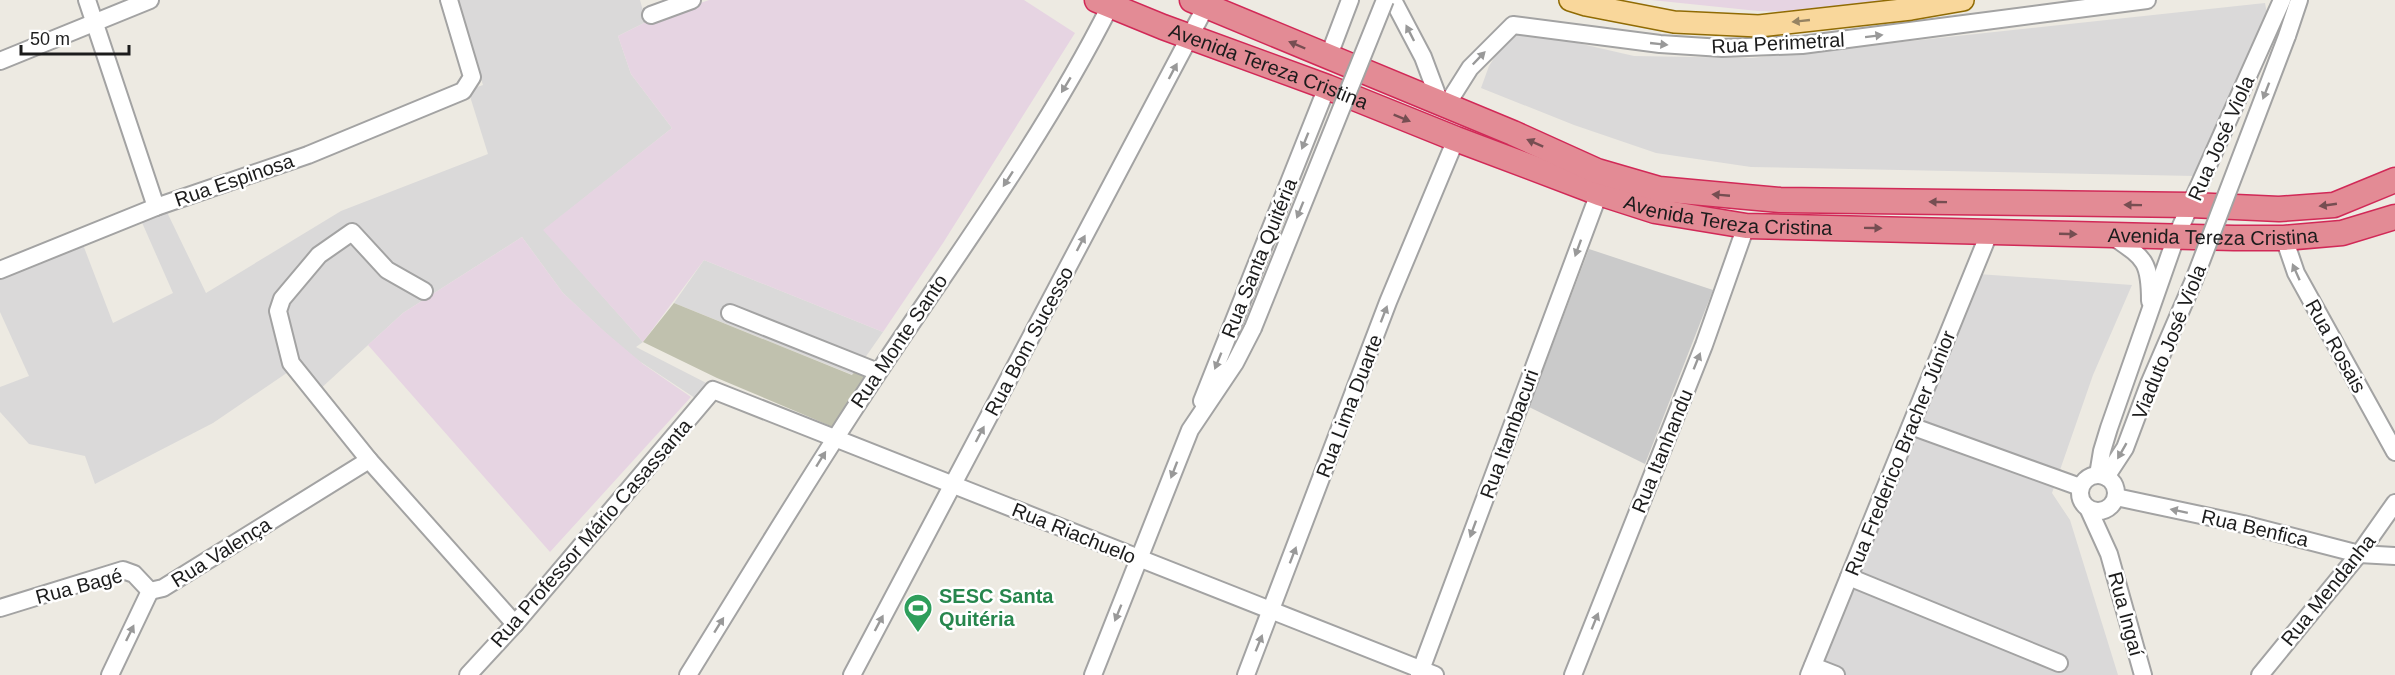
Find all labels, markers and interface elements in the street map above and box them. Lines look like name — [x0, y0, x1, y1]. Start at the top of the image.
one-way arrow — [1791, 16, 1810, 26]
scale bar — [21, 18, 129, 56]
street label: Avenida Tereza Cristina — [1166, 19, 1372, 114]
one-way arrow — [1405, 24, 1415, 41]
text: 50 m — [30, 29, 70, 49]
street label: Rua Perimetral — [1711, 29, 1845, 57]
one-way arrow — [1865, 31, 1884, 41]
one-way arrow — [1649, 39, 1668, 49]
one-way arrow — [1287, 40, 1305, 50]
one-way arrow — [1471, 52, 1485, 66]
one-way arrow — [1168, 62, 1178, 79]
street label: Rua José Viola — [2184, 71, 2259, 204]
one-way arrow — [1060, 77, 1071, 93]
one-way arrow — [2261, 82, 2271, 100]
one-way arrow — [1393, 114, 1411, 123]
one-way arrow — [1300, 132, 1309, 150]
one-way arrow — [1527, 139, 1544, 148]
street label: Rua Espinosa — [172, 149, 297, 211]
one-way arrow — [1002, 171, 1013, 187]
street label: Rua Santa Quitéria — [1217, 174, 1301, 341]
one-way arrow — [1712, 190, 1731, 200]
street label: Avenida Tereza Cristina — [1621, 191, 1833, 239]
one-way arrow — [1928, 197, 1947, 207]
one-way arrow — [2123, 200, 2142, 210]
one-way arrow — [2318, 200, 2337, 210]
one-way arrow — [1295, 201, 1304, 219]
one-way arrow — [1864, 224, 1883, 233]
street label: Avenida Tereza Cristina — [2107, 224, 2320, 249]
one-way arrow — [2059, 229, 2078, 239]
one-way arrow — [1076, 234, 1086, 251]
one-way arrow — [1573, 239, 1583, 257]
street label: Viaduto José Viola — [2128, 261, 2210, 423]
street label: Rua Bom Sucesso — [980, 263, 1078, 419]
one-way arrow — [2292, 263, 2301, 280]
street label: Rua Monte Santo — [846, 270, 952, 412]
street label: Rua Rosais — [2301, 295, 2371, 397]
one-way arrow — [1380, 305, 1389, 323]
street label: Rua Frederico Bracher Júnior — [1841, 327, 1959, 579]
street label: Rua Lima Duarte — [1312, 331, 1386, 481]
one-way arrow — [1212, 352, 1222, 370]
one-way arrow — [1693, 352, 1703, 370]
street label: Rua Itambacuri — [1475, 367, 1543, 501]
street label: Rua Itanhandu — [1627, 386, 1697, 516]
street label: Rua Professor Mário Casassanta — [486, 414, 697, 651]
one-way arrow — [975, 425, 985, 442]
one-way arrow — [2117, 443, 2128, 459]
one-way arrow — [816, 451, 827, 467]
one-way arrow — [1169, 462, 1179, 480]
street label: Rua Riachuelo — [1009, 498, 1139, 568]
street label: Rua Benfica — [2199, 505, 2311, 551]
one-way arrow — [2170, 506, 2189, 515]
street label: Rua Valença — [167, 512, 275, 591]
one-way arrow — [1468, 520, 1478, 538]
street label: Rua Mendanha — [2276, 529, 2380, 650]
one-way arrow — [1288, 546, 1298, 564]
street label: Rua Bagé — [33, 564, 125, 608]
street label: Rua Ingaí — [2104, 569, 2148, 659]
place label: SESC Santa Quitéria — [939, 585, 1054, 630]
sports icon: SESC Santa Quitéria — [902, 592, 934, 634]
one-way arrow — [1113, 605, 1123, 623]
one-way arrow — [1590, 611, 1600, 629]
one-way arrow — [874, 615, 884, 632]
one-way arrow — [713, 617, 724, 633]
one-way arrow — [125, 625, 134, 642]
one-way arrow — [1254, 633, 1264, 651]

